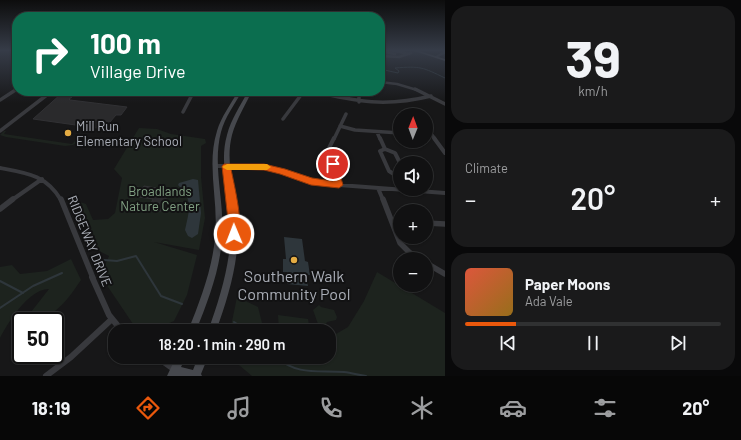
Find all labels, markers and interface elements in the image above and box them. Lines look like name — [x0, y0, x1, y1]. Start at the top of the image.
text: 100 m — [90, 26, 161, 60]
text: 39 — [565, 26, 621, 88]
icon: right — [24, 28, 76, 80]
text: Village Drive — [90, 60, 186, 82]
text: km/h — [578, 83, 608, 99]
north arrow — [393, 108, 433, 148]
map controls — [393, 108, 433, 292]
place label: Mill Run Elementary School — [76, 118, 182, 149]
marker: Mill Run Elementary School — [63, 128, 73, 138]
pin — [316, 147, 350, 181]
icon: arrive — [322, 153, 344, 175]
button: sound — [393, 156, 433, 196]
text: Climate — [465, 160, 508, 176]
text: 20° — [571, 180, 615, 216]
park label: Broadlands Nature Center — [120, 183, 200, 214]
text: − — [465, 186, 476, 212]
text: + — [710, 186, 721, 212]
street label: RIDGEWAY DRIVE — [64, 193, 116, 289]
button: + — [393, 204, 433, 244]
position arrow — [213, 213, 255, 255]
button: − — [393, 252, 433, 292]
marker: Southern Walk Community Pool — [289, 255, 299, 265]
place label: Southern Walk Community Pool — [238, 266, 350, 303]
text: Paper Moons — [525, 275, 610, 293]
text: Ada Vale — [525, 293, 573, 309]
speed limit sign: 50 — [12, 312, 64, 364]
icon: previous — [497, 332, 519, 354]
icon: pause — [582, 332, 604, 354]
icon: next — [667, 332, 689, 354]
text: 18:20 · 1 min · 290 m — [158, 335, 286, 353]
icon: directions — [134, 394, 162, 422]
icon: music — [225, 394, 253, 422]
icon: phone — [317, 394, 345, 422]
icon: climate — [408, 394, 436, 422]
icon: car — [499, 394, 527, 422]
icon: filters — [591, 394, 619, 422]
text: 18:19 — [32, 397, 70, 419]
text: 20° — [682, 397, 709, 419]

